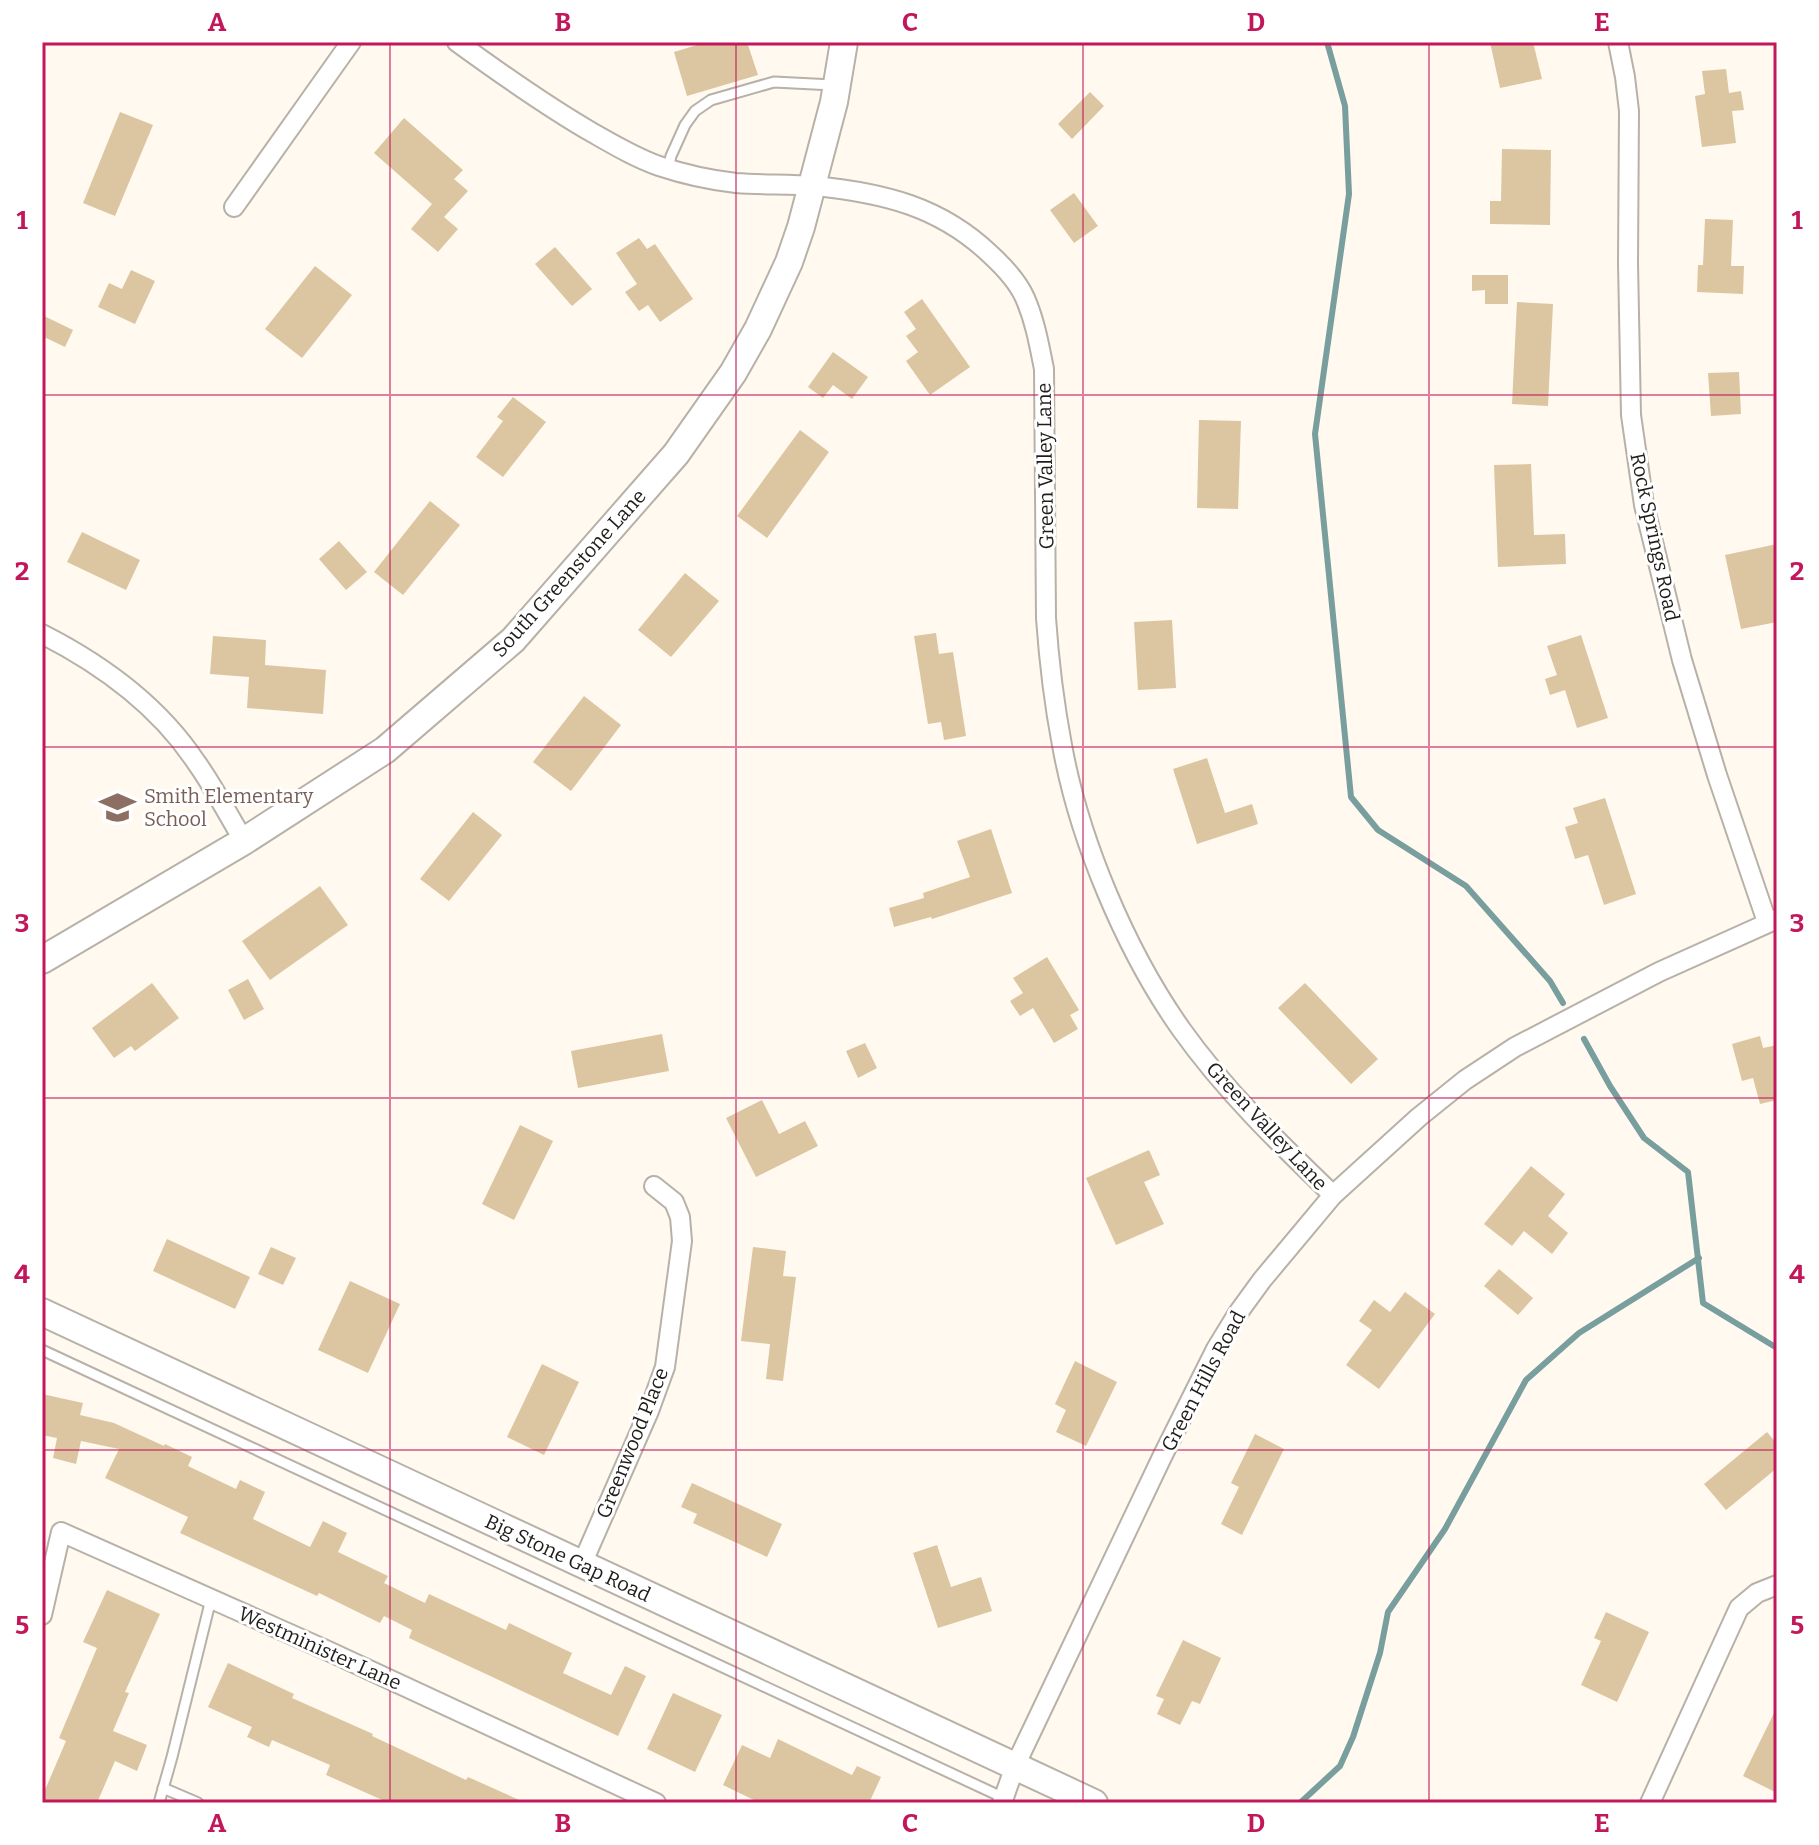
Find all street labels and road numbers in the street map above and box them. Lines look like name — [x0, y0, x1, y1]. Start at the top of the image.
street label: Green Valley Lane — [1032, 382, 1058, 550]
street label: Rock Springs Road — [1625, 451, 1685, 624]
street label: South Greenstone Lane — [487, 484, 651, 662]
street label: Green Valley Lane — [1201, 1057, 1333, 1195]
street label: Green Hills Road — [1156, 1307, 1250, 1455]
street label: Greenwood Place — [591, 1364, 673, 1522]
street label: Big Stone Gap Road — [481, 1509, 655, 1607]
street label: Westminister Lane — [235, 1601, 405, 1695]

